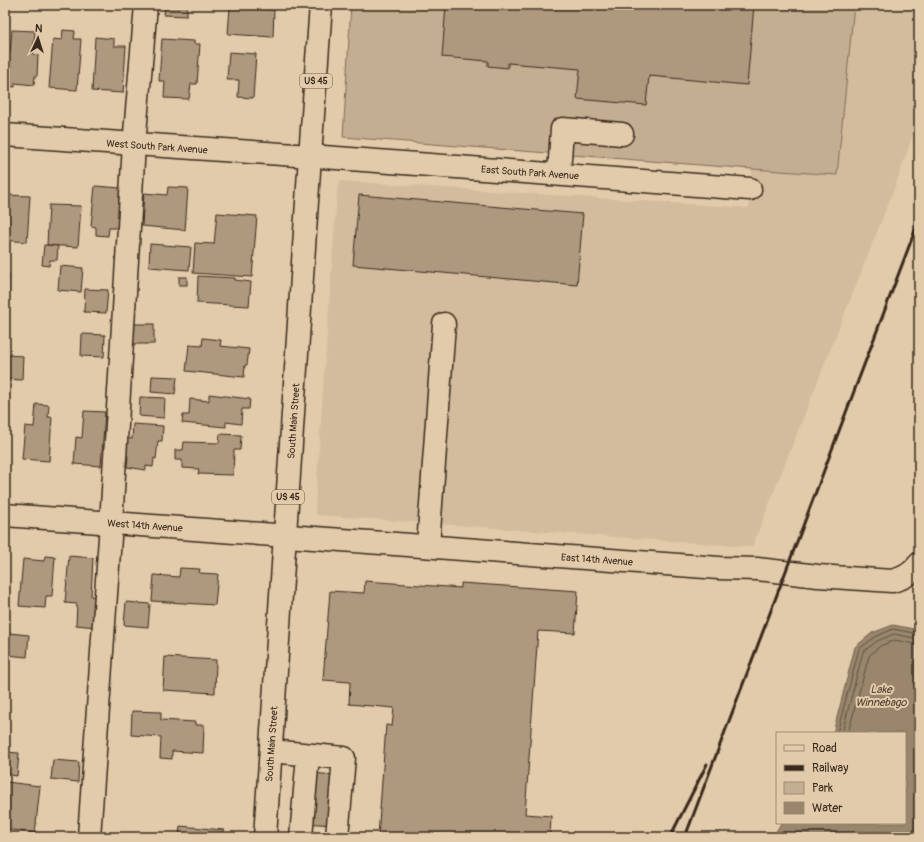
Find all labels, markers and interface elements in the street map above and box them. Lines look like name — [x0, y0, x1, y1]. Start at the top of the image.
north arrow — [18, 18, 58, 58]
text: N — [34, 22, 43, 35]
road number: US 45 — [300, 74, 332, 88]
street label: West South Park Avenue — [106, 137, 208, 157]
street label: East South Park Avenue — [481, 164, 579, 182]
street label: South Main Street — [285, 382, 303, 459]
road number: US 45 — [272, 490, 304, 504]
street label: West 14th Avenue — [107, 517, 183, 535]
street label: East 14th Avenue — [561, 552, 633, 568]
water label: Lake Winnebago — [855, 683, 908, 709]
street label: South Main Street — [263, 705, 281, 782]
legend — [776, 732, 906, 824]
text: Road — [812, 741, 837, 756]
text: Railway — [812, 761, 848, 776]
text: Park — [812, 781, 833, 796]
text: Water — [812, 801, 843, 816]

